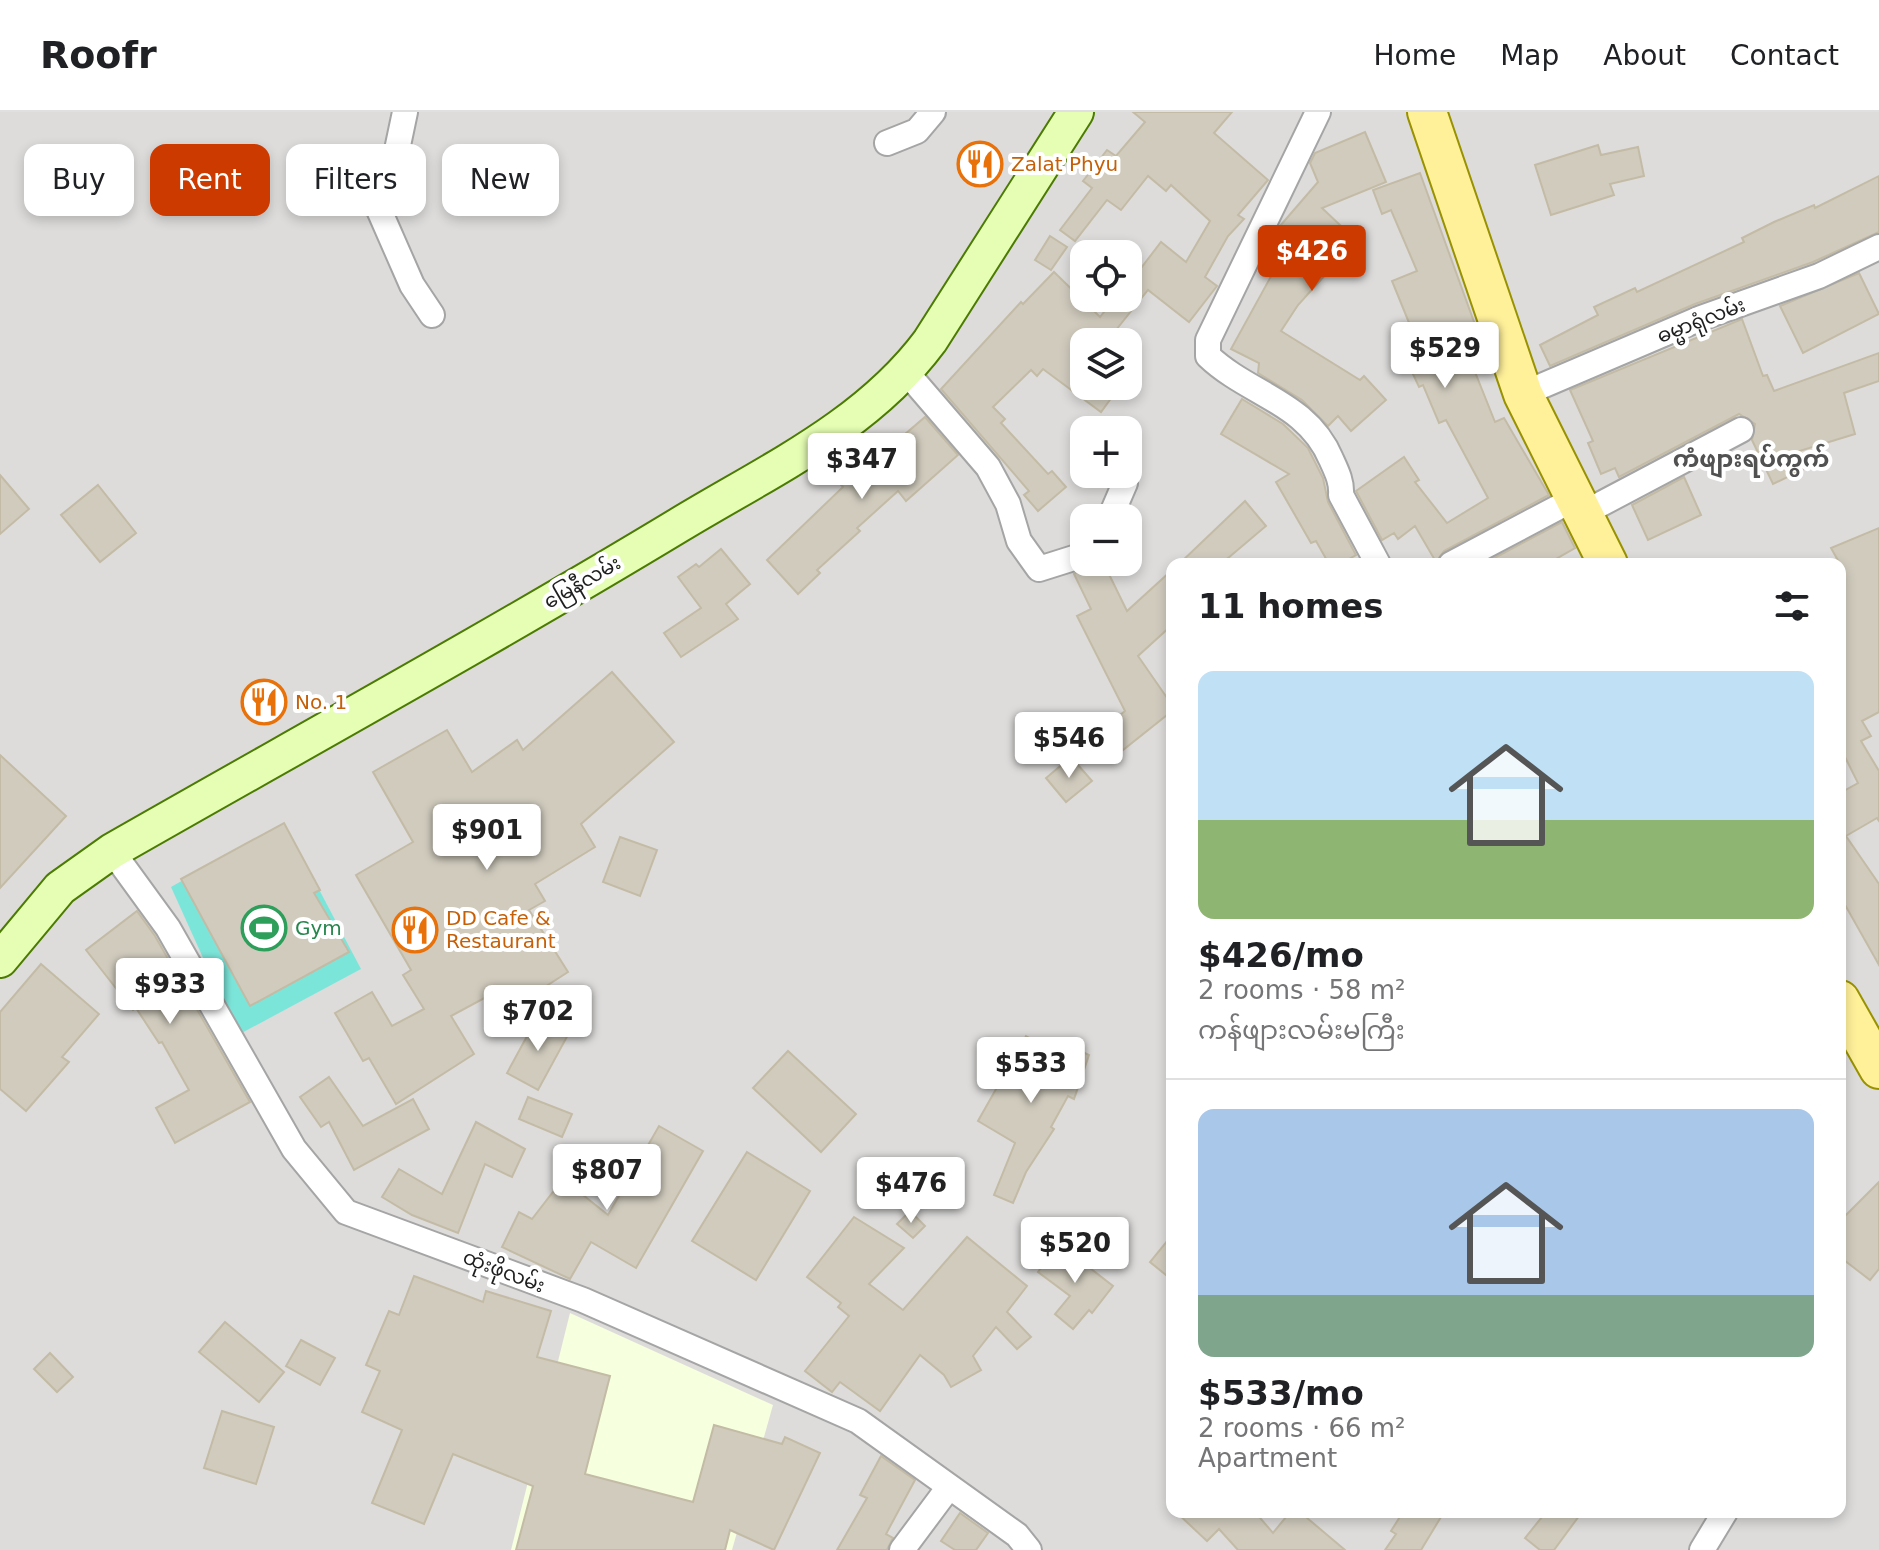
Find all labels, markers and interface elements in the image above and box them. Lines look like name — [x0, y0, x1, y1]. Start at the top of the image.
text: Roofr — [40, 33, 157, 77]
text: Home — [1373, 39, 1456, 72]
text: Map — [1500, 39, 1559, 72]
text: About — [1603, 39, 1686, 72]
text: Contact — [1730, 39, 1839, 72]
restaurant icon: Zalat Phyu — [956, 140, 1004, 188]
chip: Buy — [24, 144, 134, 216]
chip: Rent — [150, 144, 270, 216]
chip: Filters — [286, 144, 426, 216]
chip: New — [442, 144, 559, 216]
place label: Zalat Phyu — [1011, 152, 1118, 176]
pin: $426 — [1265, 225, 1359, 293]
text: $426 — [1276, 236, 1348, 266]
map controls — [1070, 240, 1142, 576]
button: locate — [1070, 240, 1142, 312]
street label: ဓမ္မာရုံလမ်း — [1653, 290, 1750, 352]
pin: $529 — [1398, 322, 1492, 390]
button: layers — [1070, 328, 1142, 400]
text: $529 — [1409, 333, 1481, 363]
button: + — [1070, 416, 1142, 488]
pin: $347 — [815, 433, 909, 501]
district label: ကံဖျားရပ်ကွက် — [1673, 443, 1829, 479]
text: $347 — [826, 444, 898, 474]
button: − — [1070, 504, 1142, 576]
street label: မြေနီလမ်း — [538, 549, 627, 617]
icon: filters — [1770, 584, 1814, 628]
text: 11 homes — [1198, 586, 1383, 626]
restaurant icon: No. 1 — [240, 678, 288, 726]
place label: No. 1 — [295, 690, 347, 714]
pin: $546 — [1022, 712, 1116, 780]
text: $546 — [1033, 723, 1105, 753]
icon: home — [1434, 723, 1578, 867]
pin: $901 — [440, 804, 534, 872]
text: $901 — [451, 815, 523, 845]
sports icon: Gym — [240, 904, 288, 952]
restaurant icon: DD Cafe & Restaurant — [391, 906, 439, 954]
place label: DD Cafe & Restaurant — [446, 906, 556, 953]
place label: Gym — [295, 916, 342, 940]
text: $426/mo — [1198, 935, 1364, 975]
pin: $933 — [123, 958, 217, 1026]
text: $933 — [134, 969, 206, 999]
text: 2 rooms · 58 m² — [1198, 975, 1406, 1005]
pin: $702 — [491, 985, 585, 1053]
text: $702 — [502, 996, 574, 1026]
text: ကန်ဖျားလမ်းမကြီး — [1198, 1015, 1405, 1045]
pin: $533 — [984, 1037, 1078, 1105]
text: $533 — [995, 1048, 1067, 1078]
pin: $807 — [560, 1144, 654, 1212]
text: $807 — [571, 1155, 643, 1185]
pin: $476 — [864, 1157, 958, 1225]
icon: home — [1434, 1161, 1578, 1305]
text: $476 — [875, 1168, 947, 1198]
pin: $520 — [1028, 1217, 1122, 1285]
text: $520 — [1039, 1228, 1111, 1258]
street label: ထုံးဖိုလမ်း — [458, 1243, 549, 1302]
text: $533/mo — [1198, 1373, 1364, 1413]
text: 2 rooms · 66 m² — [1198, 1413, 1406, 1443]
text: Apartment — [1198, 1443, 1337, 1473]

